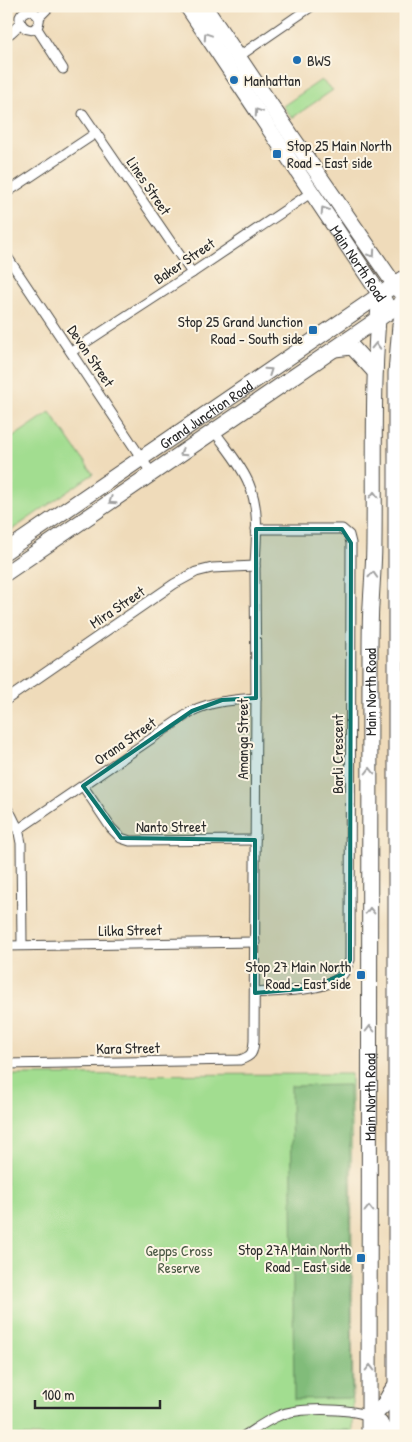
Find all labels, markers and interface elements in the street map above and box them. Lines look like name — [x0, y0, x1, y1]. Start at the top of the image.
one-way arrow — [204, 32, 213, 41]
place label: BWS — [307, 50, 331, 71]
marker: BWS — [291, 54, 303, 66]
place label: Manhattan — [244, 70, 301, 91]
marker: Manhattan — [228, 74, 240, 86]
one-way arrow — [255, 108, 264, 118]
place label: Stop 25 Main North Road - East side — [287, 135, 391, 173]
marker: Stop 25 Main North Road - East side — [271, 148, 283, 160]
street label: Lines Street — [122, 153, 177, 220]
one-way arrow — [321, 207, 330, 216]
street label: Main North Road — [326, 221, 392, 305]
street label: Baker Street — [149, 232, 220, 289]
one-way arrow — [366, 248, 375, 258]
place label: Stop 25 Grand Junction Road - South side — [178, 311, 303, 349]
street label: Devon Street — [63, 321, 120, 392]
marker: Stop 25 Grand Junction Road - South side — [307, 324, 319, 336]
one-way arrow — [371, 342, 382, 350]
one-way arrow — [264, 367, 273, 377]
street label: Grand Junction Road — [155, 375, 256, 454]
one-way arrow — [180, 446, 189, 456]
one-way arrow — [369, 491, 379, 498]
one-way arrow — [108, 495, 118, 504]
one-way arrow — [367, 570, 378, 578]
street label: Mira Street — [85, 580, 149, 633]
street label: Main North Road — [359, 648, 381, 736]
street label: Amanga Street — [232, 698, 253, 780]
street label: Orana Street — [90, 712, 161, 770]
street label: Barli Crescent — [327, 713, 348, 794]
one-way arrow — [365, 767, 375, 774]
street label: Nanto Street — [136, 816, 207, 837]
one-way arrow — [365, 907, 375, 915]
street label: Lilka Street — [98, 919, 163, 941]
place label: Stop 27 Main North Road - East side — [245, 956, 351, 994]
marker: Stop 27 Main North Road - East side — [355, 969, 367, 981]
one-way arrow — [365, 1025, 375, 1032]
street label: Kara Street — [96, 1037, 161, 1059]
street label: Main North Road — [359, 1053, 380, 1141]
one-way arrow — [364, 1205, 374, 1212]
place label: Stop 27A Main North Road - East side — [238, 1239, 351, 1277]
park label: Gepps Cross Reserve — [146, 1240, 213, 1278]
marker: Stop 27A Main North Road - East side — [355, 1252, 367, 1264]
one-way arrow — [365, 1363, 375, 1371]
scale bar — [35, 1377, 160, 1409]
text: 100 m — [42, 1384, 75, 1405]

